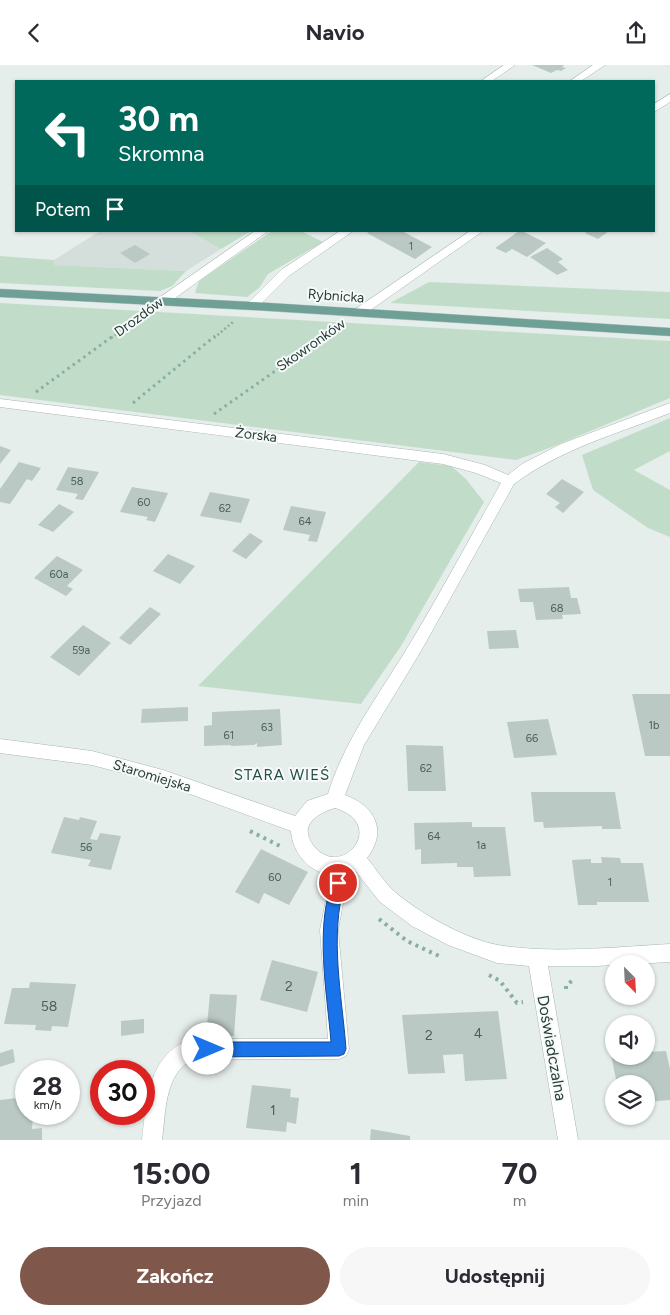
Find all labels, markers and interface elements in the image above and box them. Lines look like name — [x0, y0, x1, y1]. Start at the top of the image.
icon: back — [20, 19, 48, 47]
text: Navio — [305, 19, 365, 46]
icon: share — [622, 19, 650, 47]
text: 30 m — [118, 98, 199, 140]
icon: left — [35, 100, 100, 165]
text: Skromna — [118, 140, 205, 167]
icon: arrive — [101, 195, 129, 223]
text: Potem — [35, 198, 91, 221]
house number: 1 — [409, 240, 413, 253]
street label: Rybnicka — [307, 286, 365, 306]
street label: Drozdów — [111, 294, 167, 340]
street label: Skowronków — [273, 315, 349, 375]
street label: Żorska — [234, 424, 278, 446]
house number: 58 — [70, 475, 84, 488]
house number: 60 — [137, 496, 151, 509]
house number: 62 — [219, 502, 231, 515]
house number: 64 — [298, 515, 312, 528]
house number: 60a — [50, 568, 68, 581]
house number: 68 — [551, 602, 564, 615]
house number: 59a — [72, 644, 90, 657]
house number: 1b — [649, 719, 660, 732]
house number: 63 — [261, 721, 273, 734]
house number: 61 — [224, 729, 234, 742]
house number: 66 — [526, 732, 538, 745]
street label: Staromiejska — [111, 756, 193, 796]
house number: 62 — [420, 762, 432, 775]
district label: STARA WIEŚ — [234, 766, 330, 784]
house number: 64 — [427, 830, 441, 843]
house number: 1a — [476, 839, 486, 852]
house number: 56 — [80, 841, 92, 854]
pin — [317, 862, 359, 904]
icon: arrive — [324, 869, 352, 897]
house number: 60 — [268, 871, 282, 884]
house number: 1 — [608, 876, 612, 889]
north arrow — [605, 955, 655, 1005]
map controls — [605, 955, 655, 1125]
house number: 2 — [285, 978, 293, 995]
street label: Doświadczalna — [533, 994, 571, 1102]
house number: 58 — [41, 998, 57, 1015]
button: sound — [605, 1015, 655, 1065]
position arrow — [181, 1022, 233, 1074]
house number: 4 — [474, 1025, 483, 1042]
house number: 2 — [425, 1027, 433, 1044]
speed limit sign: 30 — [90, 1060, 155, 1125]
text: 28 — [33, 1071, 62, 1101]
button: layers — [605, 1075, 655, 1125]
text: km/h — [34, 1098, 61, 1112]
house number: 1 — [270, 1102, 276, 1119]
text: 15:00 — [132, 1155, 210, 1192]
text: 1 — [350, 1155, 362, 1192]
text: 70 — [501, 1155, 538, 1192]
text: Przyjazd — [141, 1191, 202, 1210]
text: min — [343, 1191, 369, 1210]
text: m — [513, 1191, 526, 1210]
button: Zakończ — [20, 1247, 330, 1305]
button: Udostępnij — [340, 1247, 650, 1305]

